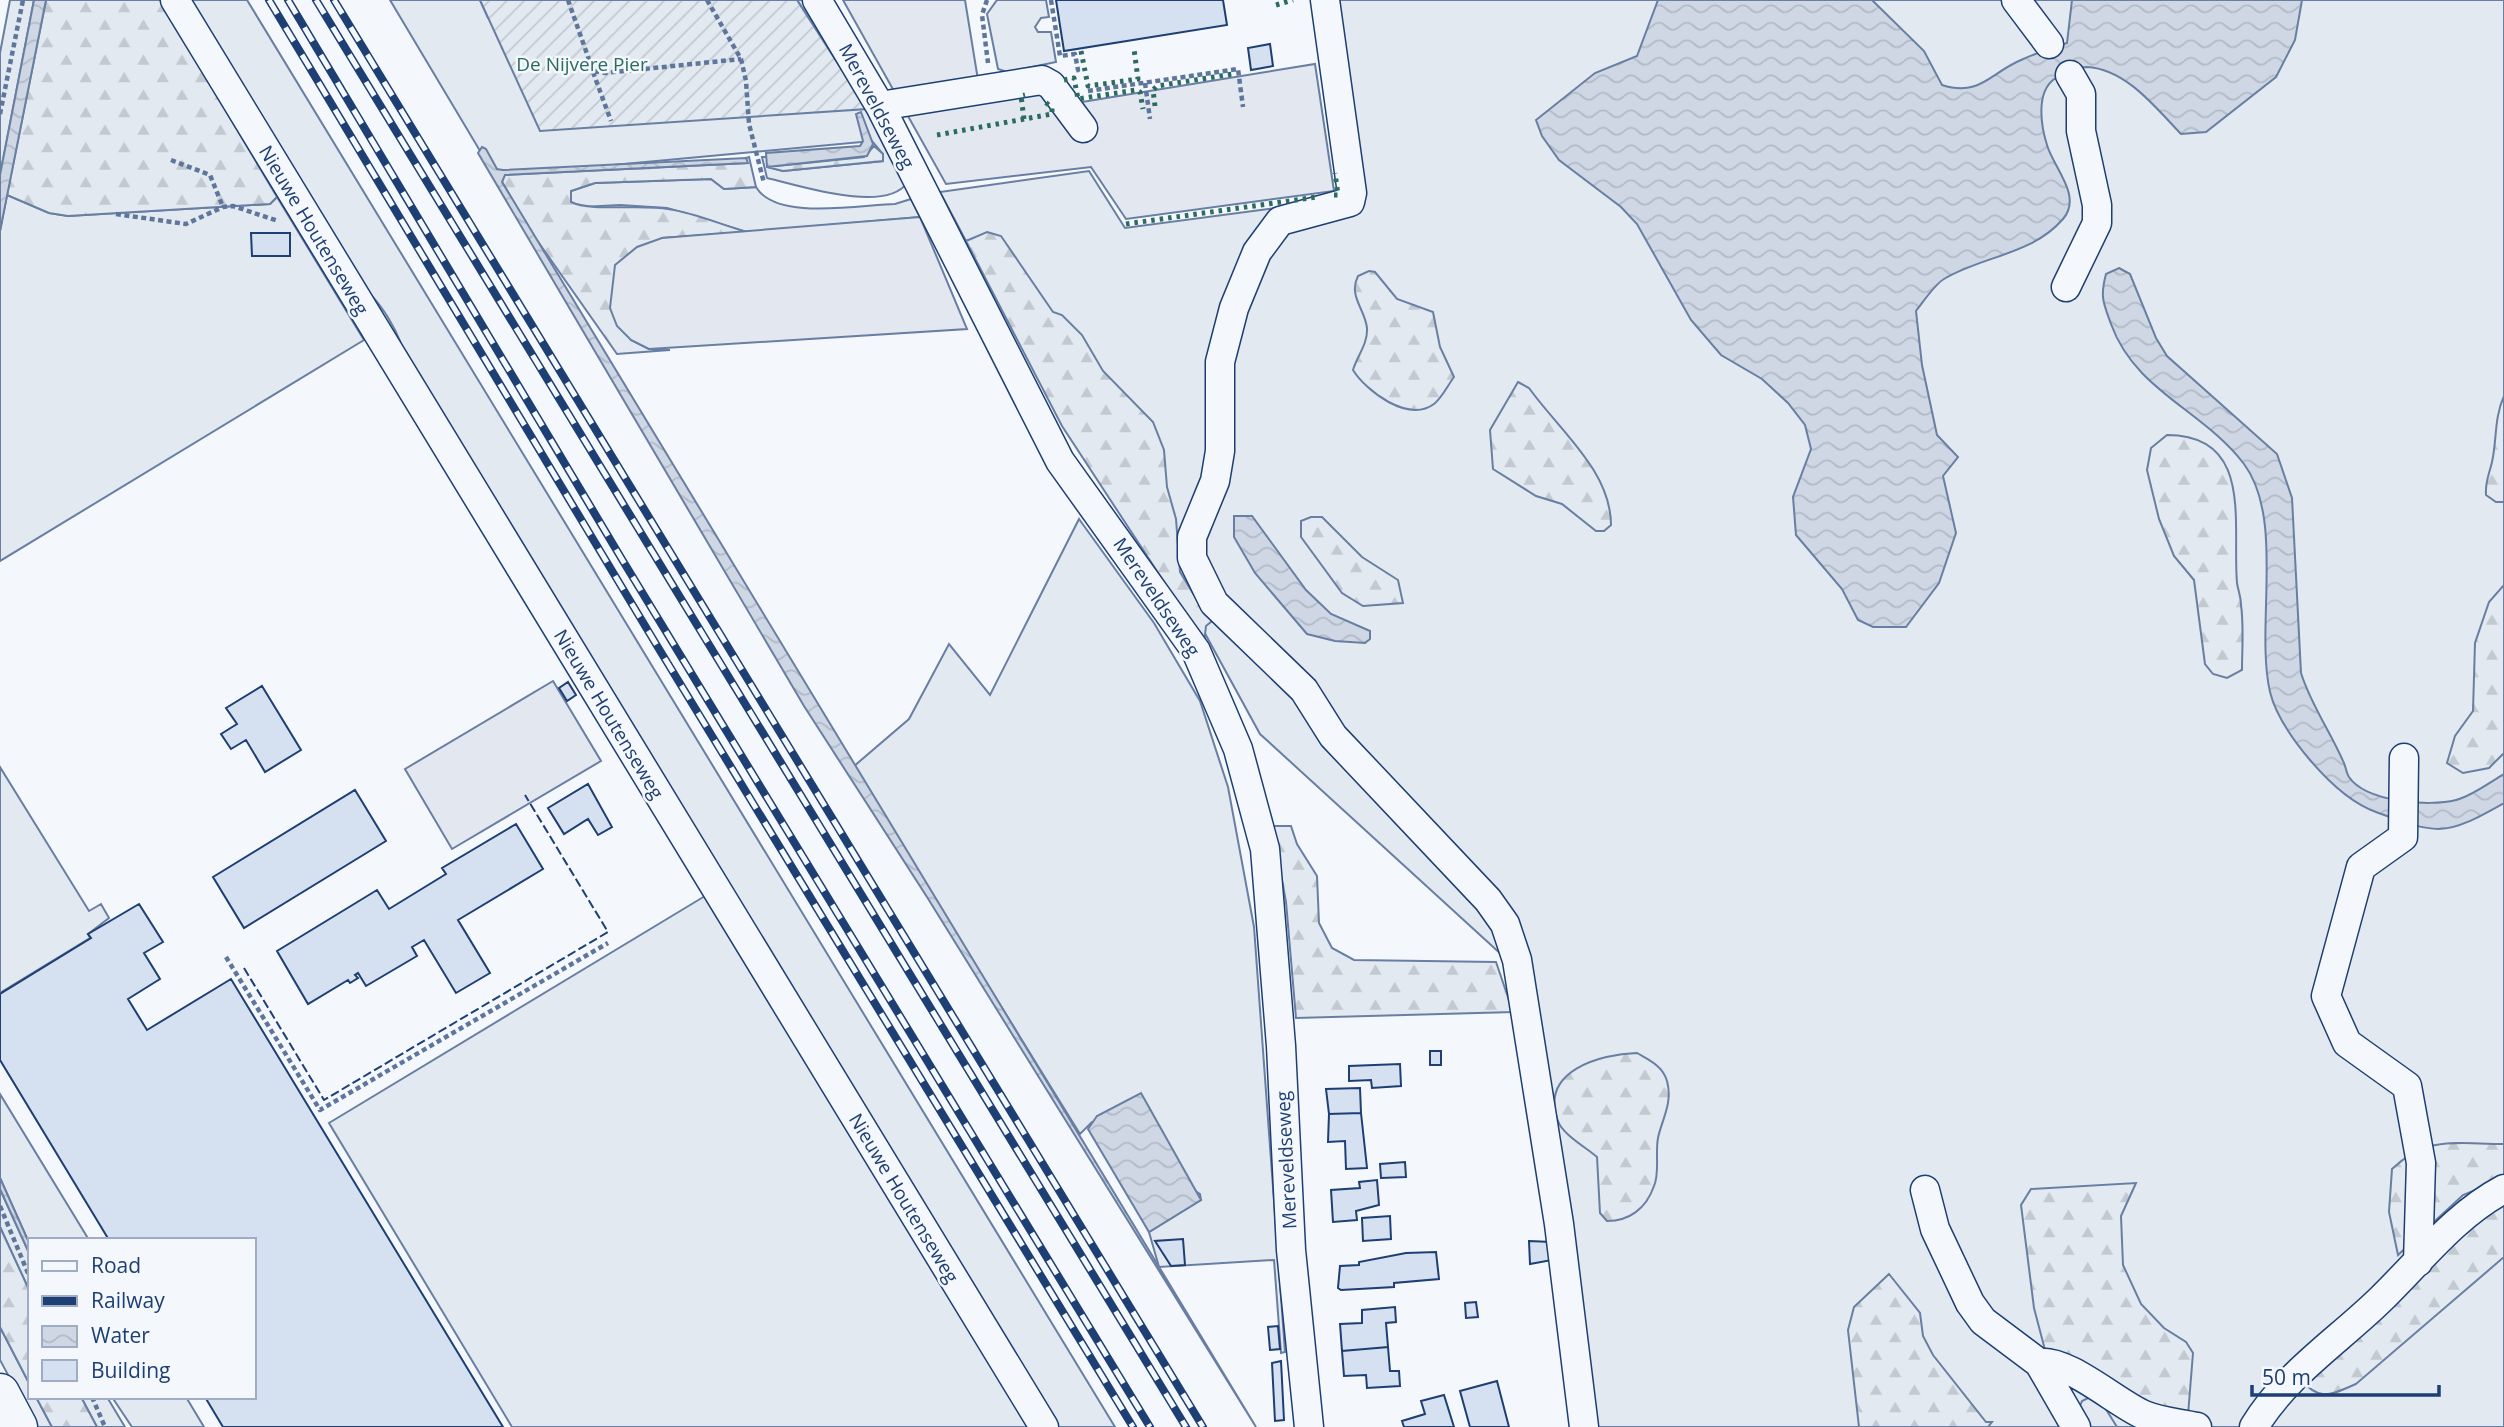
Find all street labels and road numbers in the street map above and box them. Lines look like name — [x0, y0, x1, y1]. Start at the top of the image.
street label: Mereveldseweg — [833, 39, 921, 173]
street label: Nieuwe Houtenseweg — [253, 140, 375, 320]
street label: Mereveldseweg — [1108, 532, 1206, 662]
street label: Nieuwe Houtenseweg — [548, 624, 670, 804]
street label: Mereveldseweg — [1269, 1090, 1303, 1230]
street label: Nieuwe Houtenseweg — [843, 1108, 965, 1288]

